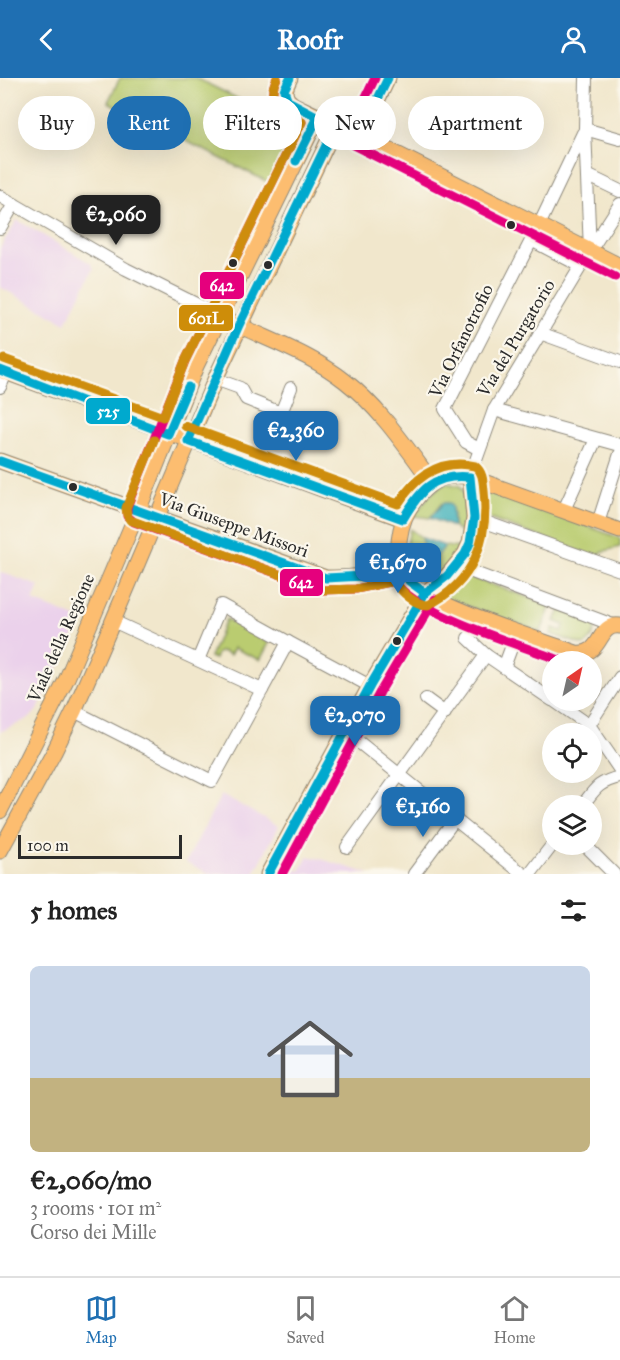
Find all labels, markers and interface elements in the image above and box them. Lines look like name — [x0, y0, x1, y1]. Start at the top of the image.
icon: back — [30, 23, 63, 56]
text: Roofr — [277, 23, 343, 56]
icon: person — [557, 23, 590, 56]
chip: Buy — [18, 96, 95, 150]
chip: Rent — [107, 96, 191, 150]
chip: Filters — [203, 96, 302, 150]
chip: New — [314, 96, 396, 150]
chip: Apartment — [408, 96, 544, 150]
pin: €2,060 — [67, 195, 165, 246]
text: €2,060 — [85, 202, 147, 226]
unlabelled marker — [505, 219, 517, 231]
unlabelled marker — [227, 257, 239, 269]
unlabelled marker — [262, 259, 274, 271]
line badge: 642 — [199, 271, 245, 300]
street label: Via del Purgatorio — [472, 275, 561, 402]
text: 642 — [209, 276, 236, 296]
street label: Via Orfanotrofio — [424, 280, 498, 402]
line badge: 601L — [178, 304, 234, 332]
text: 601L — [188, 309, 224, 328]
line badge: 525 — [85, 397, 131, 425]
text: 525 — [97, 402, 120, 421]
pin: €2,360 — [247, 411, 345, 462]
text: €2,360 — [267, 418, 325, 442]
unlabelled marker — [67, 481, 79, 493]
street label: Via Giuseppe Missori — [155, 487, 312, 562]
pin: €1,670 — [349, 543, 447, 594]
text: €1,670 — [369, 550, 427, 574]
line badge: 642 — [279, 568, 324, 597]
street label: Viale della Regione — [22, 570, 100, 707]
text: 642 — [288, 573, 315, 593]
unlabelled marker — [391, 635, 403, 647]
north arrow — [542, 651, 602, 711]
map controls — [542, 651, 602, 855]
pin: €2,070 — [306, 696, 404, 747]
text: €2,070 — [324, 703, 386, 727]
button: locate — [542, 723, 602, 783]
pin: €1,160 — [374, 787, 472, 838]
text: €1,160 — [396, 794, 450, 818]
button: layers — [542, 795, 602, 855]
scale bar — [18, 832, 182, 860]
text: 100 m — [27, 836, 69, 855]
text: 5 homes — [30, 894, 117, 926]
icon: filters — [557, 894, 590, 927]
icon: home — [256, 1005, 364, 1113]
text: €2,060/mo — [30, 1164, 152, 1196]
text: 3 rooms · 101 m² — [30, 1196, 161, 1220]
text: Corso dei Mille — [30, 1220, 157, 1244]
tab: Map — [85, 1292, 118, 1347]
tab: Saved — [287, 1292, 325, 1347]
tab: Home — [494, 1292, 535, 1347]

